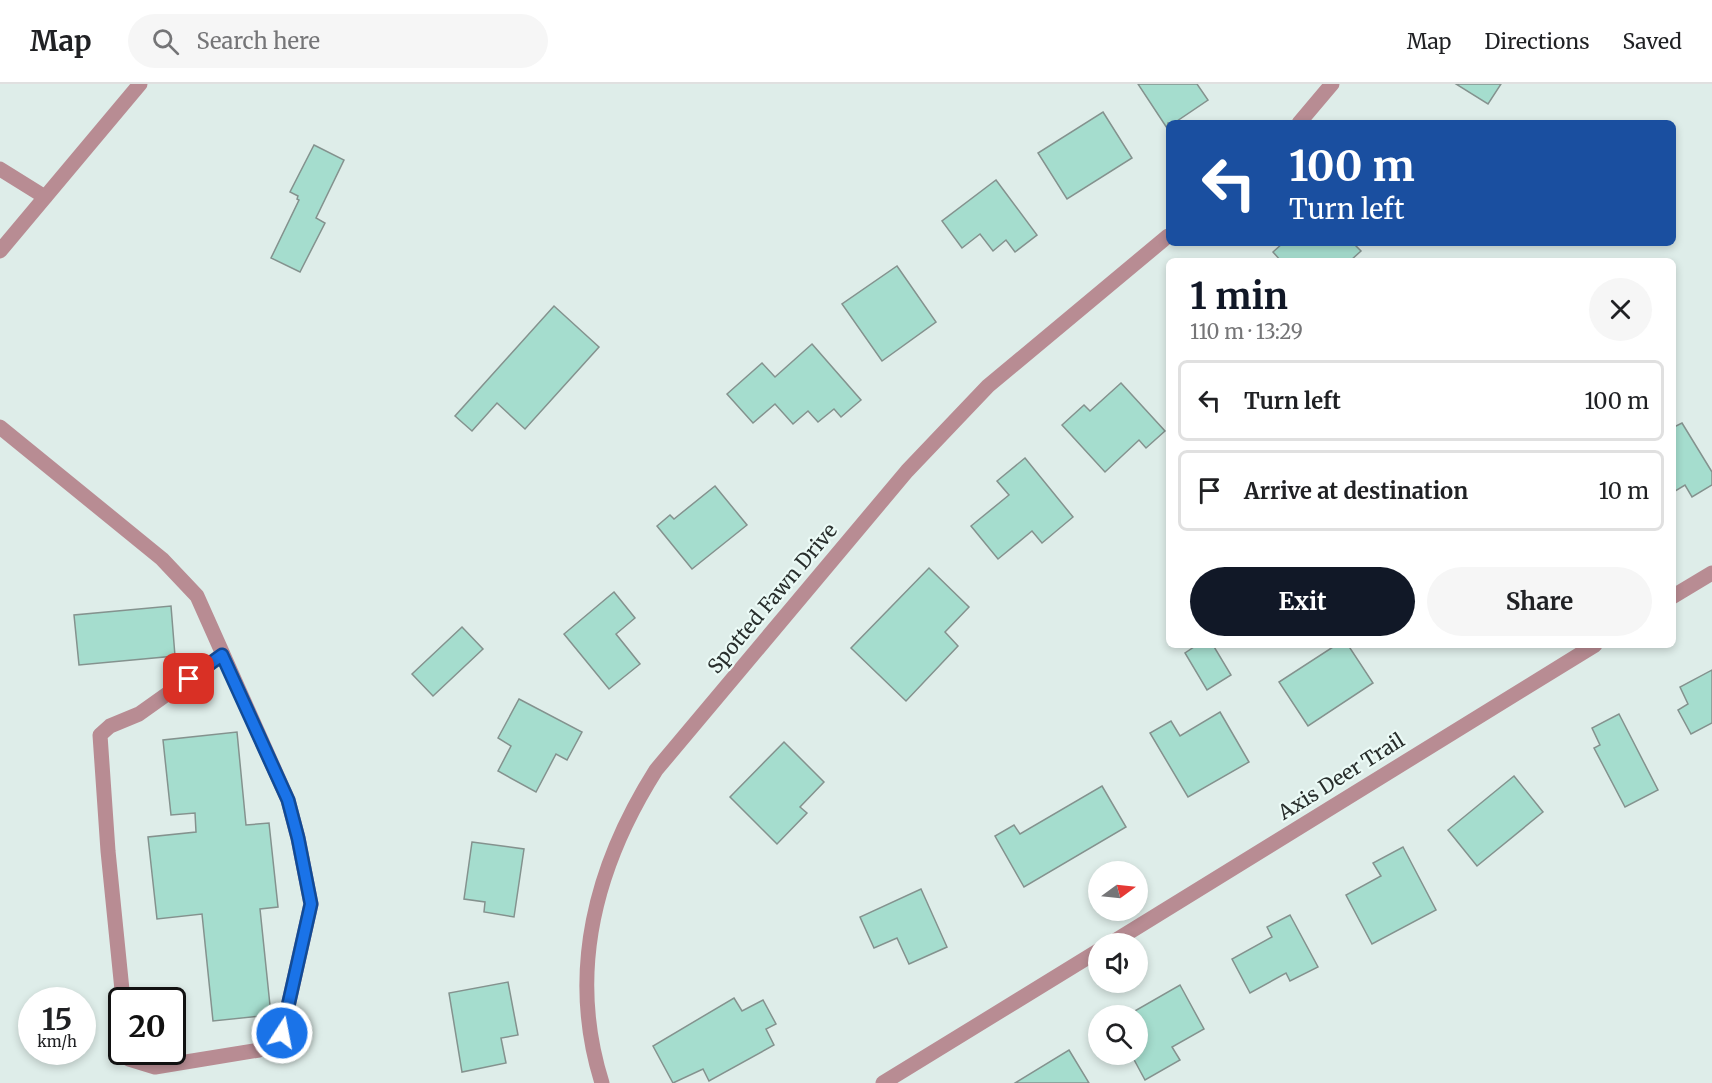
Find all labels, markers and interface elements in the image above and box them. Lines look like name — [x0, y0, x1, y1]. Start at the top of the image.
search box — [128, 14, 548, 68]
text: Map — [30, 23, 92, 59]
icon: search — [149, 25, 182, 58]
text: Search here — [197, 27, 320, 55]
text: Map — [1407, 28, 1451, 55]
text: Directions — [1484, 28, 1589, 55]
text: Saved — [1622, 28, 1682, 55]
text: 100 m — [1289, 140, 1415, 192]
icon: left — [1190, 144, 1268, 222]
text: Turn left — [1289, 192, 1404, 226]
text: 1 min — [1190, 274, 1288, 319]
button: close — [1589, 278, 1652, 341]
text: 110 m · 13:29 — [1190, 319, 1303, 344]
icon: left — [1193, 384, 1226, 417]
text: Turn left — [1244, 387, 1341, 415]
text: 100 m — [1584, 387, 1649, 415]
icon: arrive — [1193, 474, 1226, 507]
text: Arrive at destination — [1244, 477, 1468, 505]
text: 10 m — [1599, 477, 1649, 505]
street label: Spotted Fawn Drive — [702, 518, 842, 678]
button: Exit — [1190, 567, 1415, 636]
button: Share — [1427, 567, 1652, 636]
pin — [163, 653, 214, 704]
icon: arrive — [172, 662, 205, 695]
street label: Axis Deer Trail — [1272, 727, 1409, 825]
north arrow — [1088, 861, 1148, 921]
map controls — [1088, 861, 1148, 1065]
button: sound — [1088, 933, 1148, 993]
speed limit sign: 20 — [108, 987, 186, 1065]
text: 15 — [42, 1000, 72, 1038]
position arrow — [250, 1001, 314, 1065]
button: search — [1088, 1005, 1148, 1065]
text: km/h — [37, 1032, 77, 1051]

